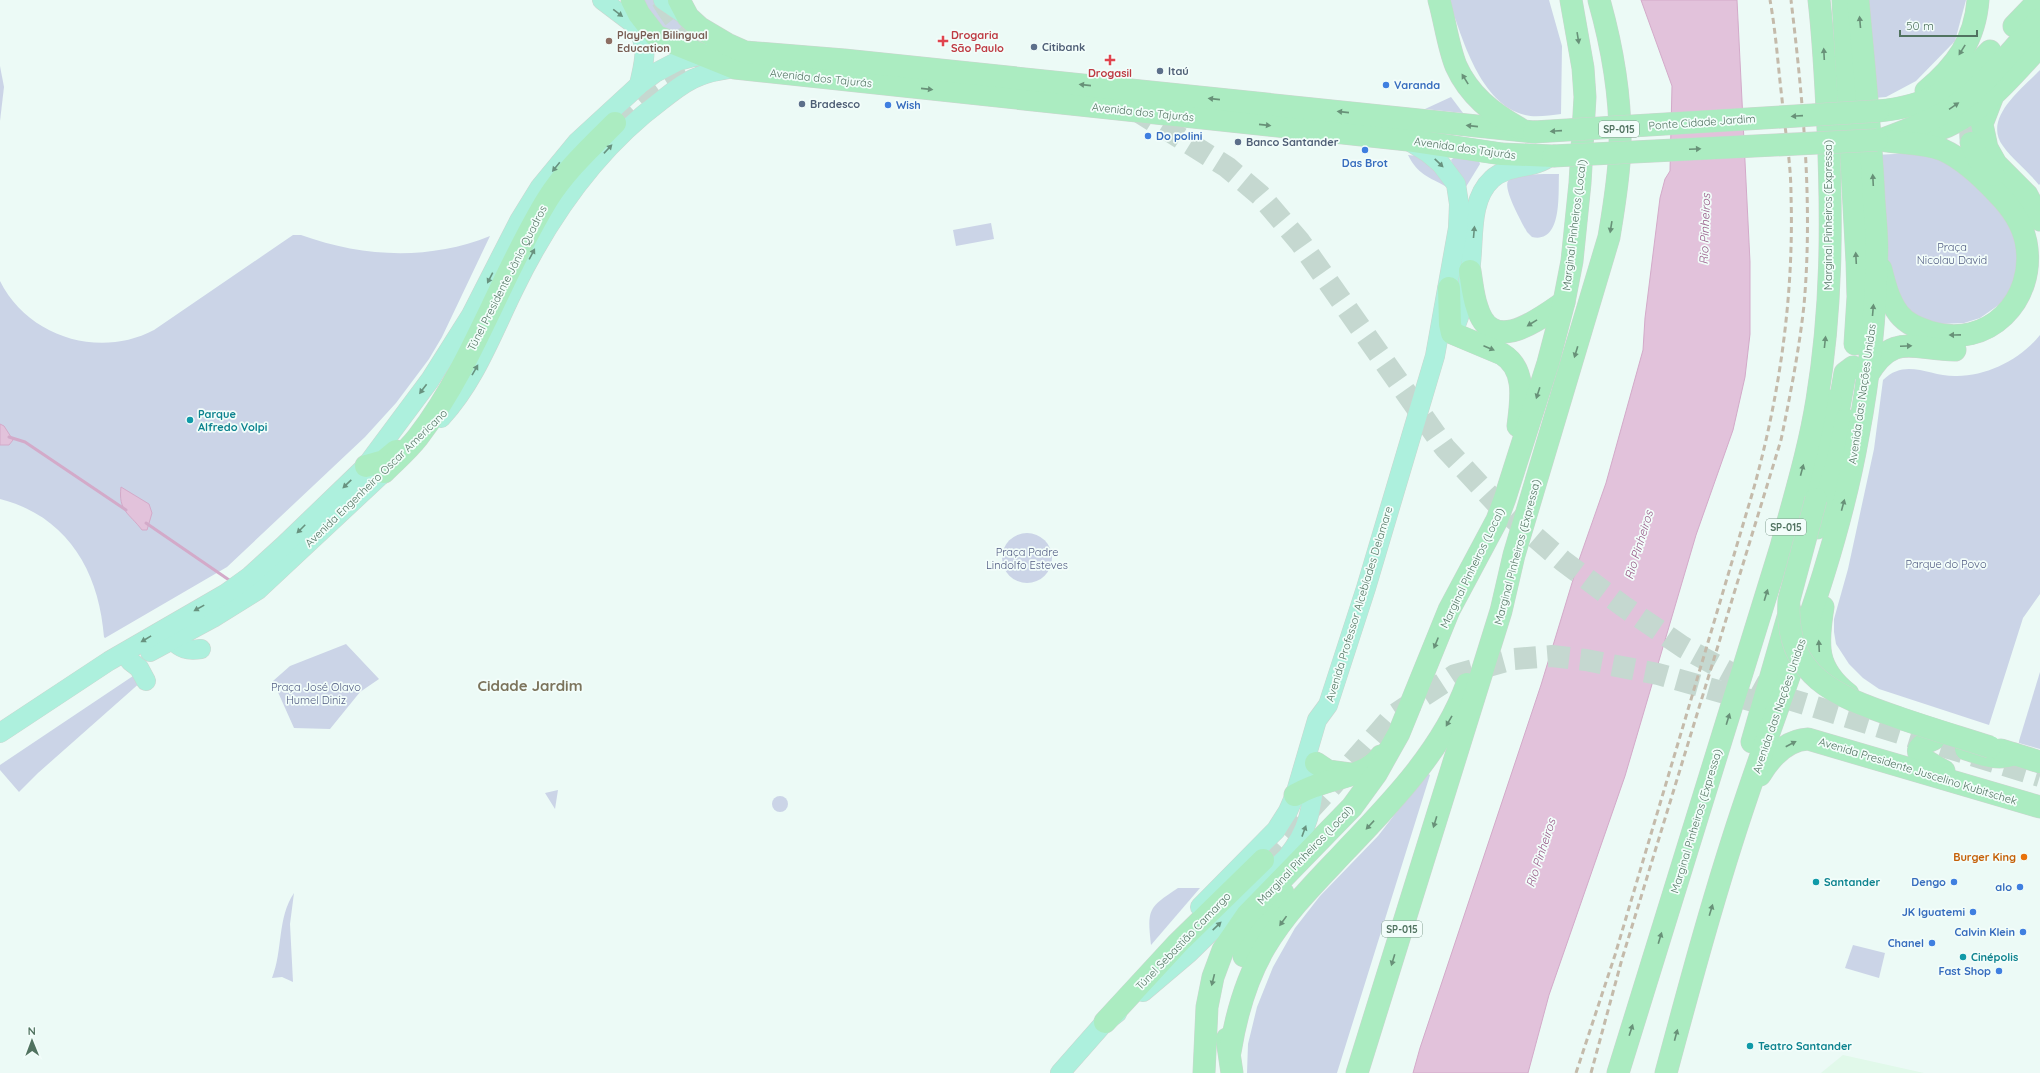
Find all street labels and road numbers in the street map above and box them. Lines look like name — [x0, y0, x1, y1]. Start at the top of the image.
street label: Avenida dos Tajurás — [769, 66, 873, 90]
street label: Avenida dos Tajurás — [1091, 100, 1195, 124]
street label: Ponte Cidade Jardim — [1648, 111, 1756, 133]
road number: SP-015 — [1599, 121, 1639, 137]
street label: Avenida dos Tajurás — [1413, 134, 1517, 162]
street label: Marginal Pinheiros (Expressa) — [1821, 140, 1835, 290]
street label: Marginal Pinheiros (Local) — [1559, 159, 1589, 291]
street label: Túnel Presidente Jânio Quadros — [464, 203, 550, 353]
street label: Avenida das Nações Unidas — [1845, 323, 1879, 465]
street label: Avenida Engenheiro Oscar Americano — [302, 406, 450, 550]
street label: Marginal Pinheiros (Expressa) — [1491, 478, 1543, 626]
street label: Avenida Professor Alcebíades Delamare — [1323, 505, 1395, 703]
street label: Marginal Pinheiros (Local) — [1437, 506, 1507, 630]
road number: SP-015 — [1766, 519, 1806, 535]
street label: Avenida das Nações Unidas — [1749, 637, 1809, 775]
street label: Avenida Presidente Juscelino Kubitschek — [1817, 734, 2019, 808]
street label: Marginal Pinheiros (Expressa) — [1667, 747, 1725, 895]
street label: Marginal Pinheiros (Local) — [1254, 803, 1356, 907]
street label: Túnel Sebastião Camargo — [1133, 889, 1234, 993]
road number: SP-015 — [1382, 921, 1422, 937]

